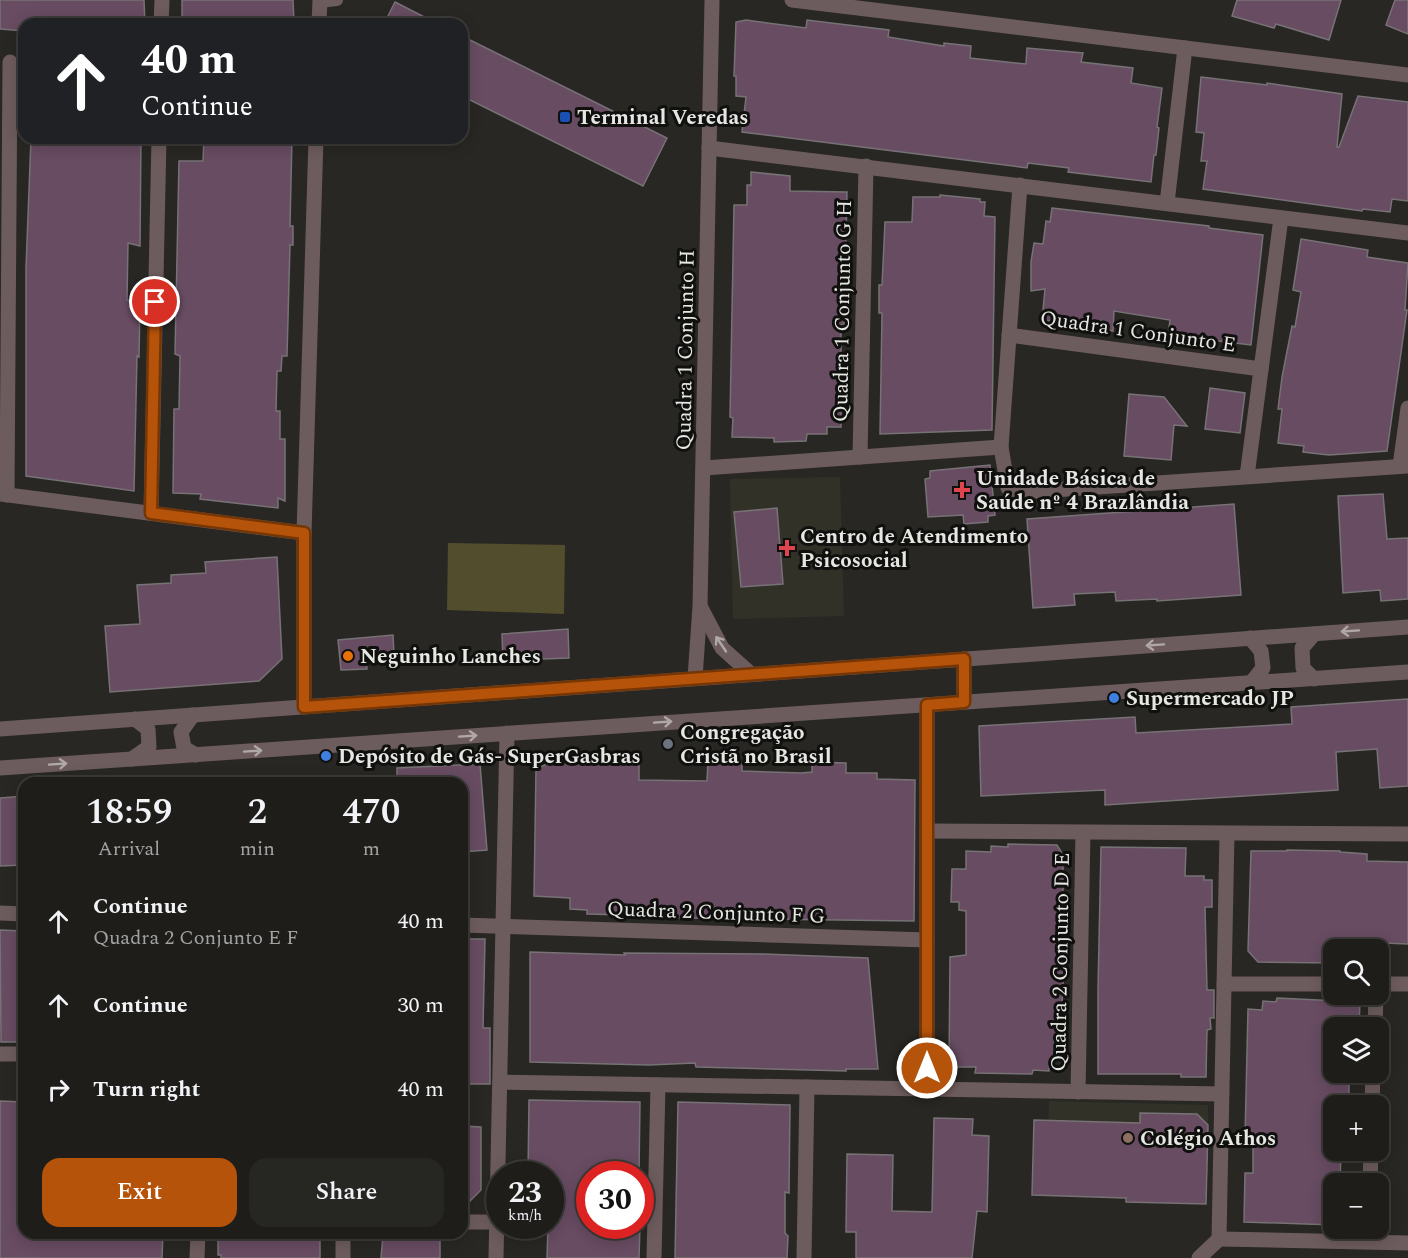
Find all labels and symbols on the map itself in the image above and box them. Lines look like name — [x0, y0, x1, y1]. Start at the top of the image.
place label: Terminal Veredas — [577, 102, 749, 134]
marker: Terminal Veredas — [558, 110, 572, 124]
street label: Quadra 1 Conjunto G H — [825, 200, 861, 422]
street label: Quadra 1 Conjunto H — [668, 249, 704, 451]
pin — [129, 276, 180, 327]
street label: Quadra 1 Conjunto E — [1038, 302, 1238, 362]
place label: Unidade Básica de Saúde nº 4 Brazlândia — [976, 463, 1189, 519]
marker: Unidade Básica de Saúde nº 4 Brazlândia — [953, 481, 971, 499]
place label: Centro de Atendimento Psicosocial — [800, 521, 1028, 577]
marker: Centro de Atendimento Psicosocial — [778, 539, 796, 557]
one-way arrow — [1340, 626, 1360, 637]
one-way arrow — [715, 636, 727, 653]
one-way arrow — [1146, 640, 1166, 651]
place label: Neguinho Lanches — [360, 641, 541, 673]
marker: Neguinho Lanches — [341, 649, 355, 663]
place label: Supermercado JP — [1126, 683, 1294, 715]
marker: Supermercado JP — [1107, 691, 1121, 705]
one-way arrow — [652, 717, 672, 728]
place label: Congregação Cristã no Brasil — [680, 717, 832, 773]
one-way arrow — [458, 730, 478, 741]
marker: Congregação Cristã no Brasil — [661, 737, 675, 751]
place label: Depósito de Gás- SuperGasbras — [338, 741, 641, 773]
one-way arrow — [242, 745, 262, 756]
marker: Depósito de Gás- SuperGasbras — [319, 749, 333, 763]
one-way arrow — [48, 759, 68, 770]
street label: Quadra 2 Conjunto D E — [1043, 852, 1079, 1072]
street label: Quadra 2 Conjunto F G — [606, 893, 826, 933]
position arrow — [895, 1036, 959, 1100]
place label: Colégio Athos — [1140, 1123, 1276, 1155]
marker: Colégio Athos — [1121, 1131, 1135, 1145]
speed limit sign: 30 — [576, 1161, 654, 1239]

